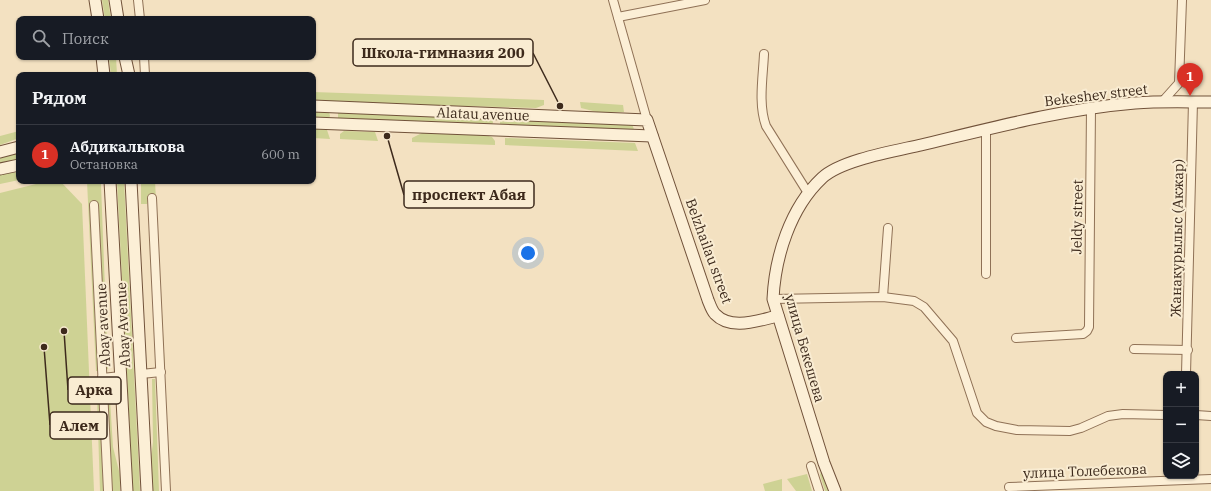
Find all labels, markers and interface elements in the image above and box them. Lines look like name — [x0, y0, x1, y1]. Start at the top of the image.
search box — [16, 16, 316, 60]
icon: search — [30, 27, 52, 49]
text: Поиск — [62, 29, 109, 48]
callout: Школа-гимназия 200 — [353, 39, 533, 66]
text: Школа-гимназия 200 — [361, 43, 525, 62]
pin: 1 — [1177, 63, 1203, 96]
street label: Bekeshev street — [1043, 80, 1149, 110]
text: Рядом — [32, 87, 87, 109]
street label: Alatau avenue — [436, 103, 530, 125]
text: Абдикалыкова — [70, 137, 185, 156]
text: 1 — [41, 146, 49, 163]
text: 600 m — [261, 146, 300, 163]
text: Остановка — [70, 156, 138, 173]
street label: Жанакурылыс (Акжар) — [1167, 159, 1187, 317]
street label: Jeldy street — [1067, 179, 1087, 255]
callout: проспект Абая — [404, 181, 534, 208]
text: проспект Абая — [412, 185, 526, 204]
street label: Belzhailau street — [682, 196, 736, 306]
your location — [518, 243, 538, 263]
street label: Abay Avenue — [112, 282, 134, 368]
street label: Abay avenue — [92, 283, 114, 367]
street label: улица Бекешева — [781, 292, 829, 405]
map controls — [1163, 371, 1199, 479]
button: + — [1163, 371, 1199, 407]
callout: Арка — [68, 377, 121, 404]
text: Арка — [75, 380, 113, 399]
button: − — [1163, 407, 1199, 443]
callout: Алем — [50, 412, 107, 439]
text: Алем — [59, 416, 99, 435]
button: layers — [1163, 443, 1199, 479]
street label: улица Толебекова — [1023, 460, 1148, 482]

